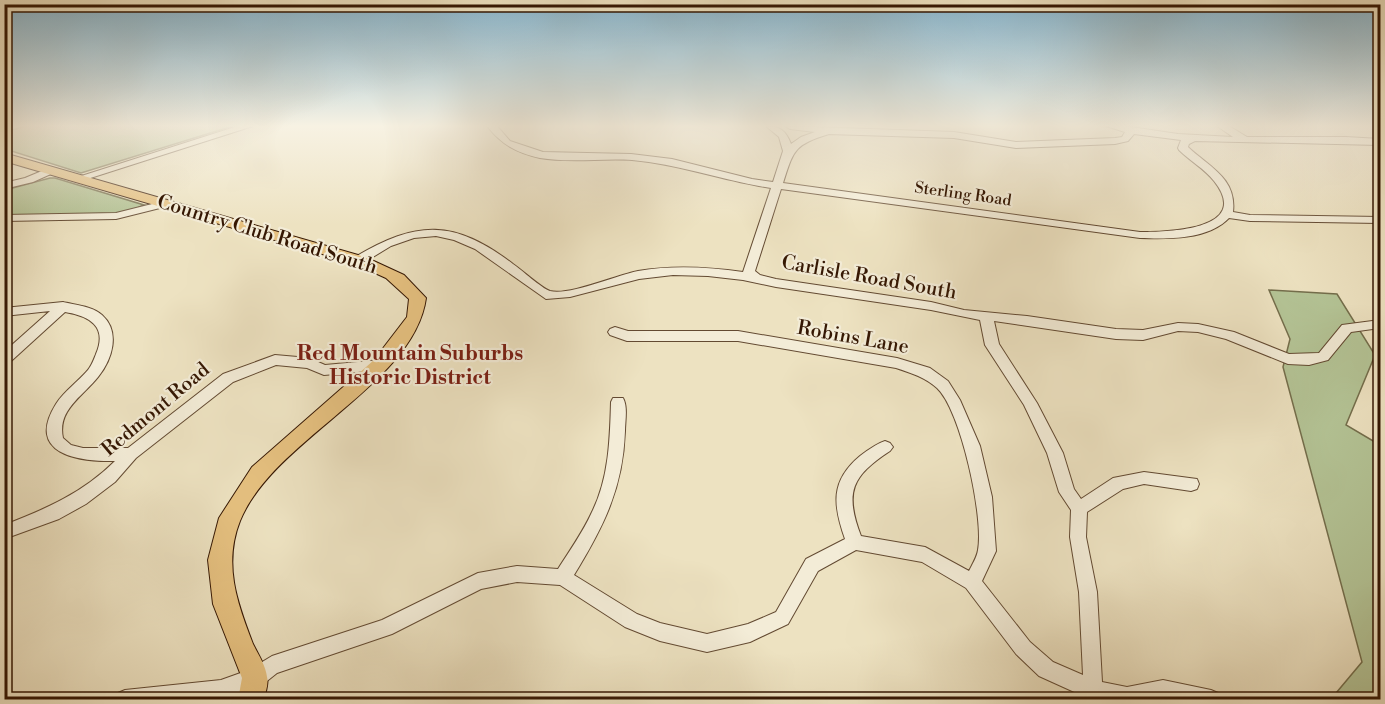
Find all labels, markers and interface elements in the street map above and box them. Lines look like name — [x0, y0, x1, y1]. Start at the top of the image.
street label: Sterling Road — [913, 177, 1013, 211]
street label: Country Club Road South — [154, 190, 380, 280]
street label: Carlisle Road South — [779, 250, 959, 306]
street label: Robins Lane — [795, 316, 911, 360]
district label: Red Mountain Suburbs Historic District — [297, 341, 523, 391]
street label: Redmont Road — [97, 357, 216, 462]

